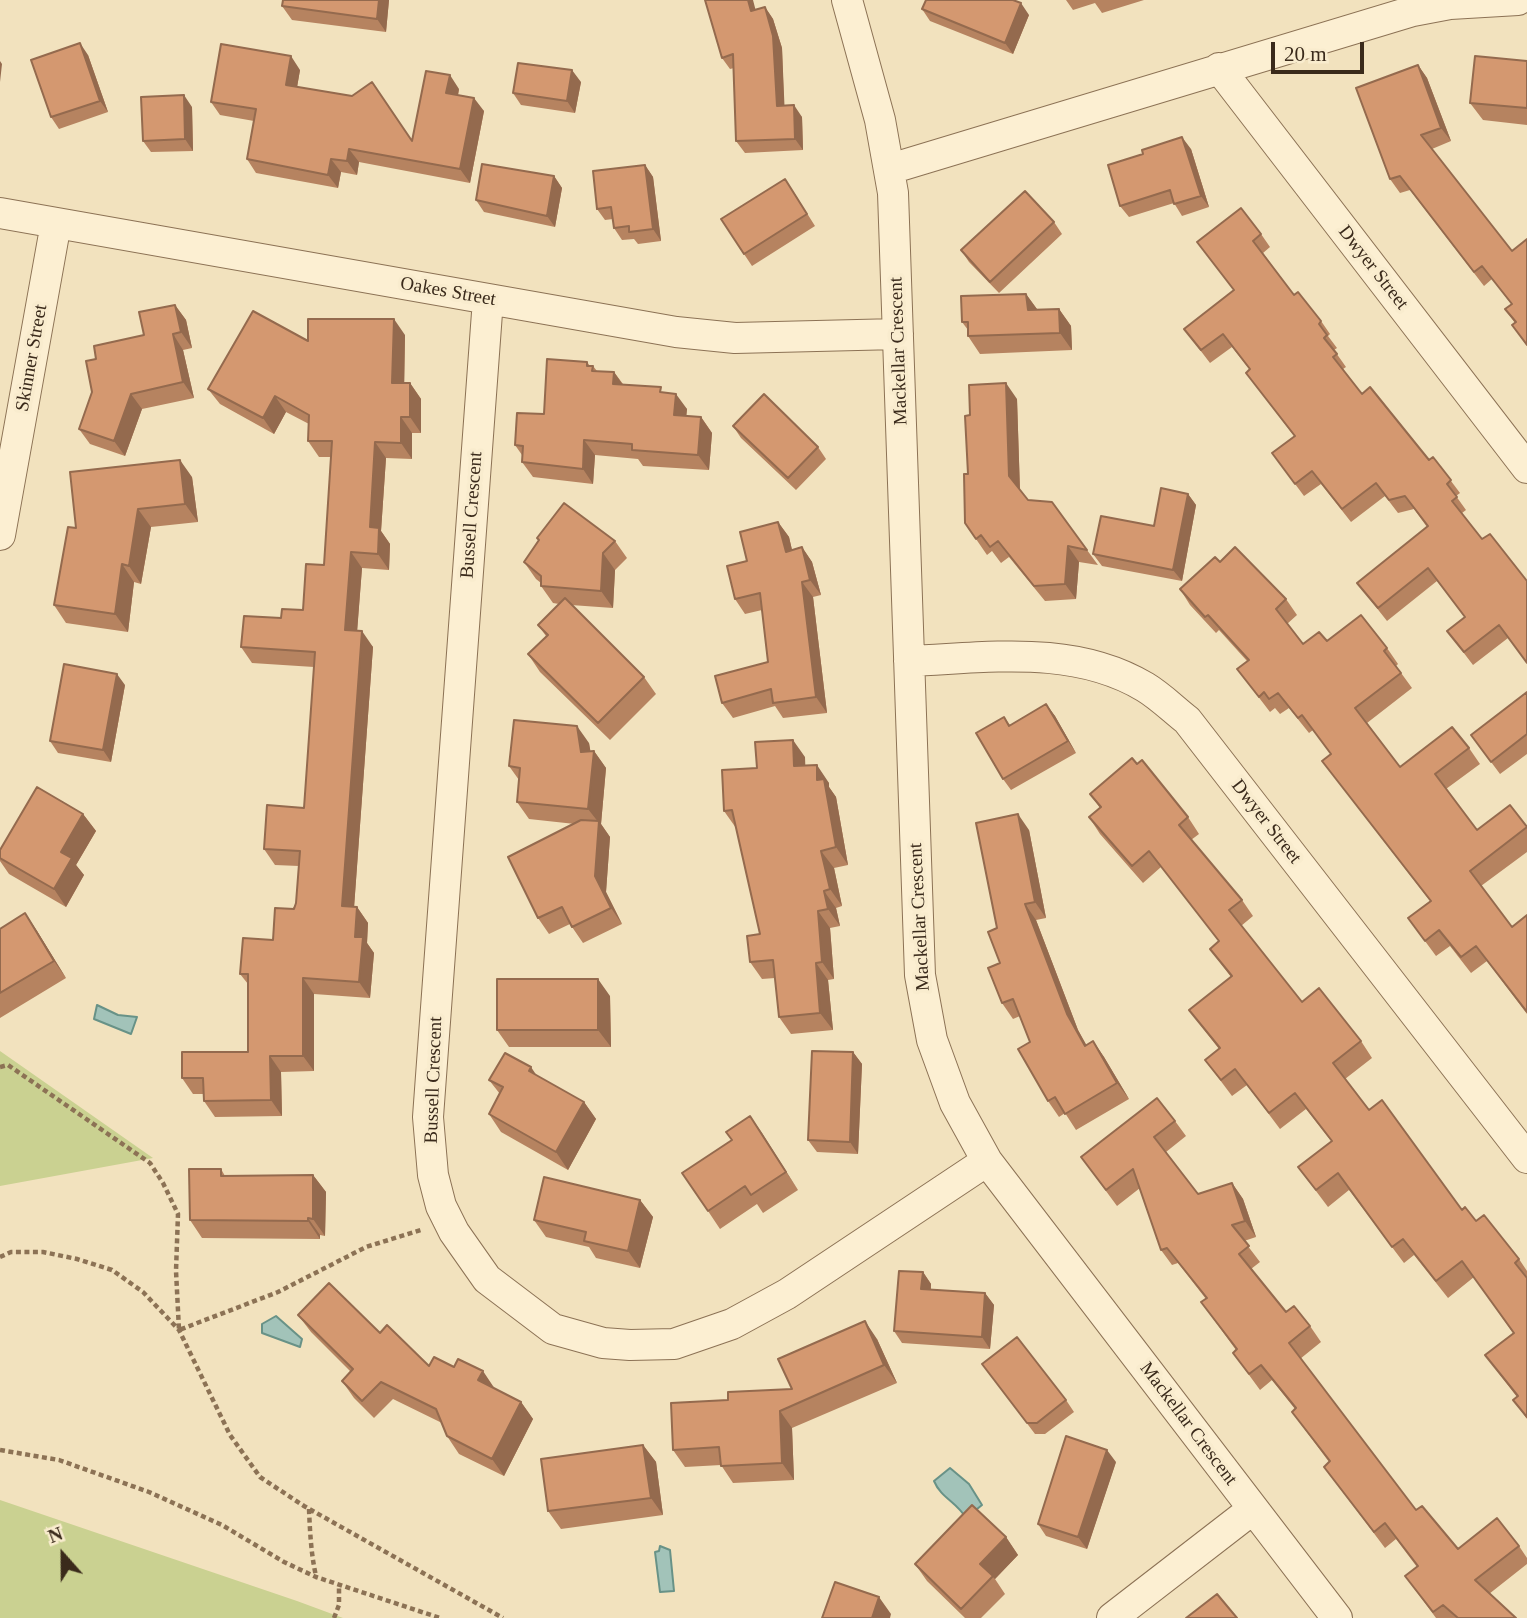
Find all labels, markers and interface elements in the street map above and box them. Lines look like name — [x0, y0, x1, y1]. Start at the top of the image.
scale bar — [1275, 28, 1368, 72]
text: 20 m — [1284, 42, 1327, 66]
street label: Dwyer Street — [1333, 221, 1413, 315]
street label: Oakes Street — [398, 272, 498, 312]
street label: Mackellar Crescent — [885, 277, 913, 425]
street label: Skinner Street — [11, 303, 53, 413]
street label: Bussell Crescent — [456, 451, 488, 579]
street label: Dwyer Street — [1226, 775, 1306, 869]
street label: Mackellar Crescent — [905, 842, 935, 992]
street label: Bussell Crescent — [420, 1016, 448, 1144]
street label: Mackellar Crescent — [1134, 1358, 1242, 1490]
north arrow — [28, 1520, 98, 1590]
text: N — [45, 1523, 65, 1547]

